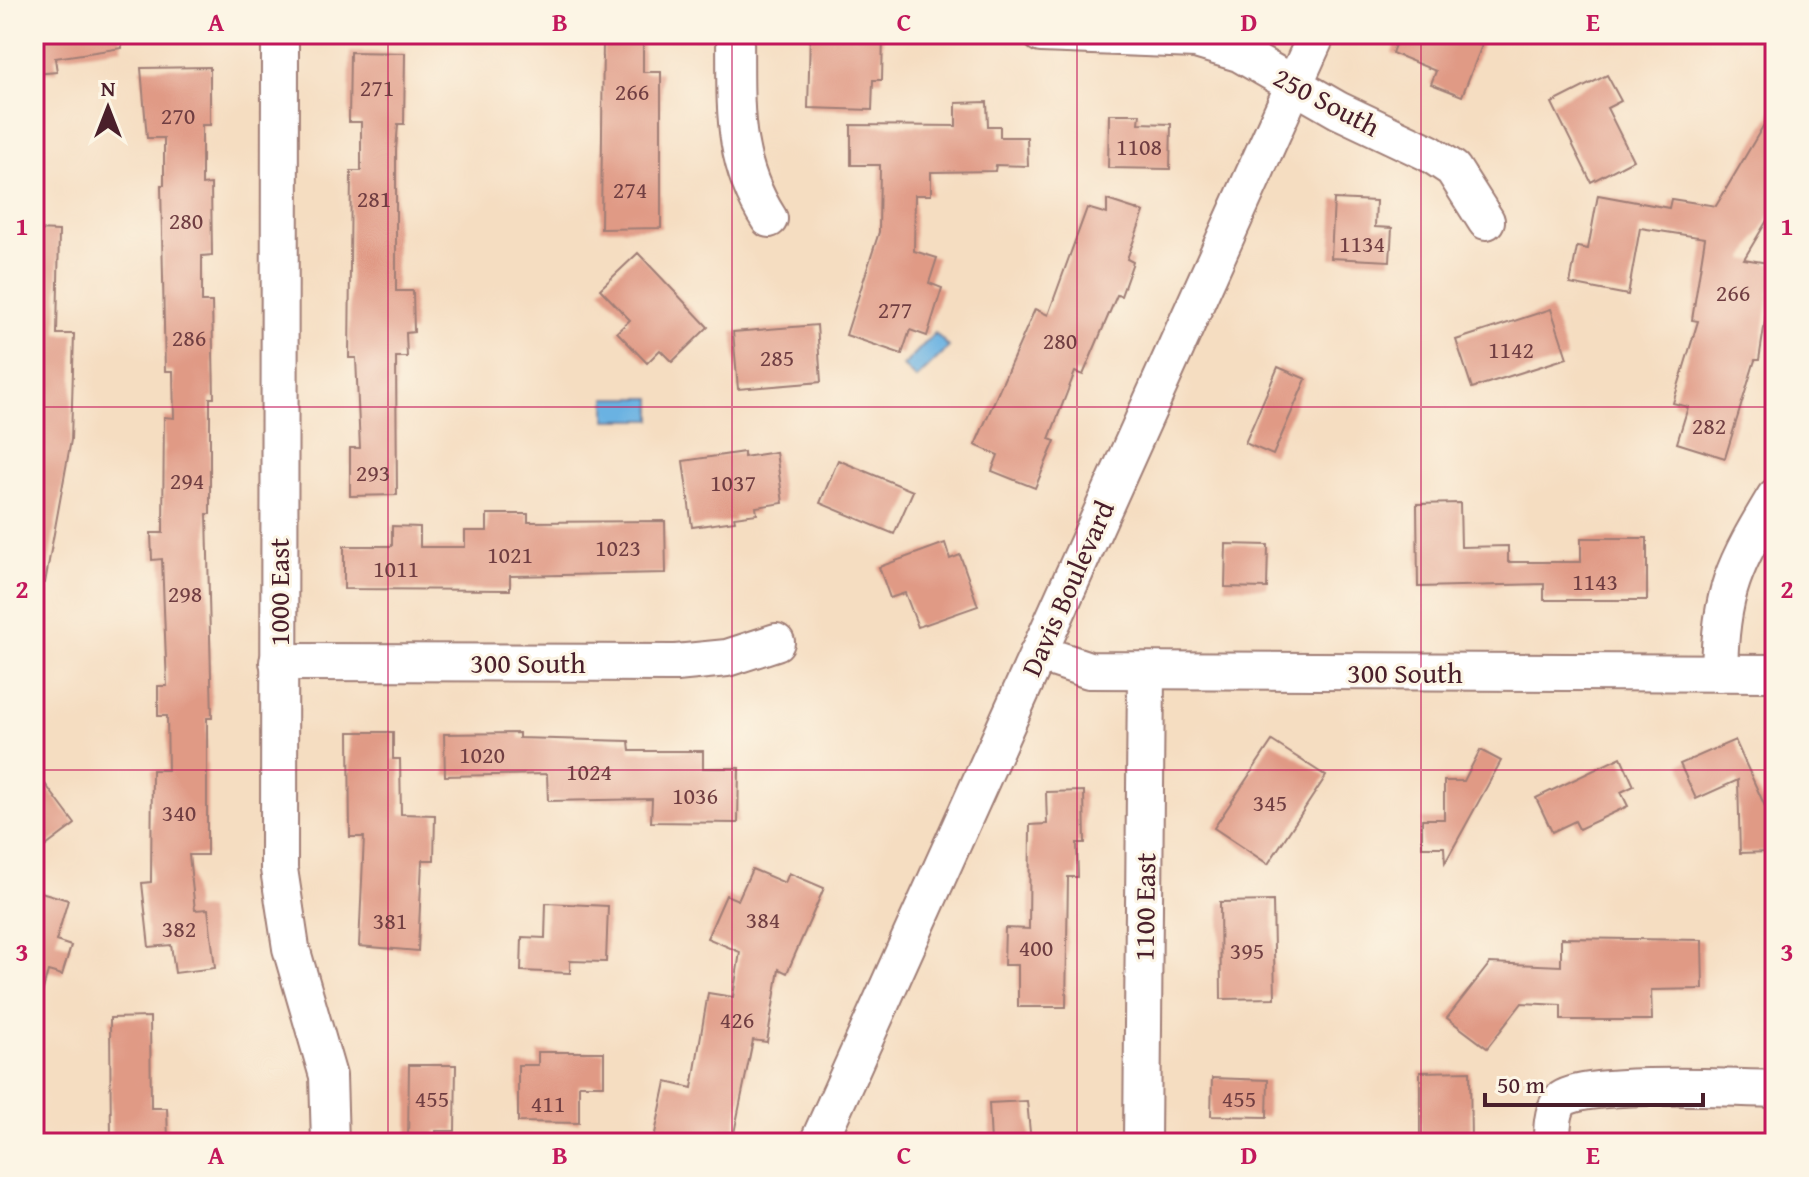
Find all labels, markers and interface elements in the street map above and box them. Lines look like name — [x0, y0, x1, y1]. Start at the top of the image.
text: A — [208, 2, 225, 41]
text: B — [552, 2, 568, 41]
text: C — [897, 2, 911, 41]
text: D — [1241, 2, 1257, 41]
text: E — [1586, 2, 1600, 41]
street label: 250 South — [1266, 56, 1388, 146]
north arrow — [68, 68, 148, 148]
house number: 271 — [360, 70, 394, 105]
text: N — [101, 72, 116, 104]
house number: 266 — [615, 74, 649, 109]
house number: 270 — [161, 98, 195, 133]
house number: 1108 — [1116, 129, 1162, 164]
house number: 274 — [613, 172, 647, 207]
house number: 281 — [357, 181, 391, 216]
house number: 280 — [169, 203, 203, 238]
text: 1 — [15, 206, 29, 245]
text: 1 — [1780, 206, 1794, 245]
house number: 1134 — [1339, 226, 1385, 261]
house number: 266 — [1716, 275, 1750, 310]
house number: 277 — [878, 292, 912, 327]
house number: 286 — [172, 320, 206, 355]
house number: 280 — [1043, 323, 1077, 358]
house number: 1142 — [1488, 332, 1534, 367]
house number: 285 — [760, 340, 794, 375]
house number: 282 — [1692, 408, 1726, 443]
house number: 293 — [356, 455, 390, 490]
house number: 294 — [170, 463, 204, 498]
house number: 1037 — [710, 465, 756, 500]
street label: Davis Boulevard — [1010, 494, 1124, 682]
house number: 1023 — [595, 530, 641, 565]
house number: 1021 — [487, 537, 533, 572]
street label: 1000 East — [258, 538, 299, 646]
house number: 1011 — [373, 551, 419, 586]
house number: 1143 — [1572, 564, 1618, 599]
text: 2 — [15, 569, 29, 608]
text: 2 — [1780, 569, 1794, 608]
house number: 298 — [168, 576, 202, 611]
street label: 300 South — [470, 642, 586, 683]
street label: 300 South — [1347, 652, 1463, 693]
house number: 1020 — [459, 737, 505, 772]
house number: 1024 — [566, 754, 612, 789]
house number: 1036 — [672, 778, 718, 813]
house number: 345 — [1253, 785, 1287, 820]
house number: 340 — [162, 795, 196, 830]
street label: 1100 East — [1123, 852, 1165, 962]
house number: 384 — [746, 902, 780, 937]
house number: 381 — [373, 903, 407, 938]
house number: 382 — [162, 911, 196, 946]
house number: 400 — [1019, 930, 1053, 965]
text: 3 — [15, 932, 29, 971]
text: 3 — [1780, 932, 1794, 971]
house number: 395 — [1230, 933, 1264, 968]
house number: 426 — [720, 1002, 754, 1037]
scale bar — [1485, 1057, 1703, 1107]
text: 50 m — [1497, 1067, 1545, 1102]
house number: 455 — [415, 1081, 449, 1116]
house number: 455 — [1222, 1081, 1256, 1116]
house number: 411 — [531, 1086, 565, 1121]
text: A — [208, 1135, 225, 1174]
text: B — [552, 1135, 568, 1174]
text: C — [897, 1135, 911, 1174]
text: D — [1241, 1135, 1257, 1174]
text: E — [1586, 1135, 1600, 1174]

